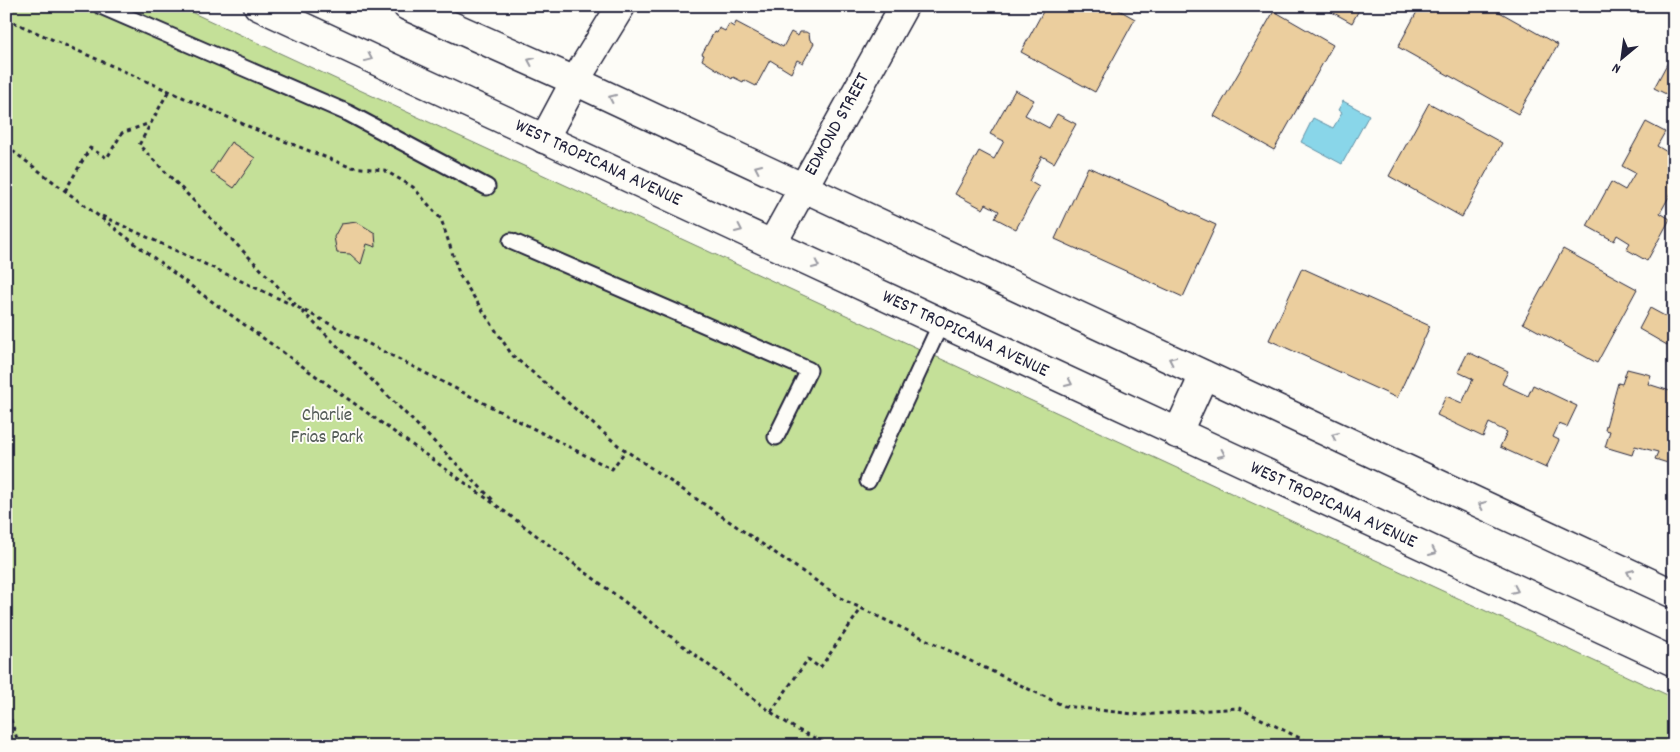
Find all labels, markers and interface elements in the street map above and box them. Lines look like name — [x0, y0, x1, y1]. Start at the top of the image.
north arrow — [1598, 32, 1648, 82]
one-way arrow — [364, 52, 373, 62]
one-way arrow — [527, 57, 536, 68]
text: N — [1609, 57, 1625, 78]
street label: EDMOND STREET — [799, 68, 878, 181]
one-way arrow — [608, 94, 617, 104]
street label: WEST TROPICANA AVENUE — [510, 113, 686, 215]
one-way arrow — [754, 163, 763, 174]
one-way arrow — [734, 223, 743, 233]
one-way arrow — [811, 259, 820, 269]
street label: WEST TROPICANA AVENUE — [877, 284, 1053, 386]
one-way arrow — [1168, 356, 1177, 367]
one-way arrow — [1063, 377, 1072, 387]
park label: Charlie Frias Park — [291, 403, 364, 452]
one-way arrow — [1331, 432, 1340, 442]
one-way arrow — [1217, 448, 1226, 459]
street label: WEST TROPICANA AVENUE — [1245, 455, 1421, 557]
one-way arrow — [1478, 500, 1487, 511]
one-way arrow — [1428, 546, 1437, 556]
one-way arrow — [1626, 570, 1635, 580]
one-way arrow — [1510, 583, 1519, 594]

